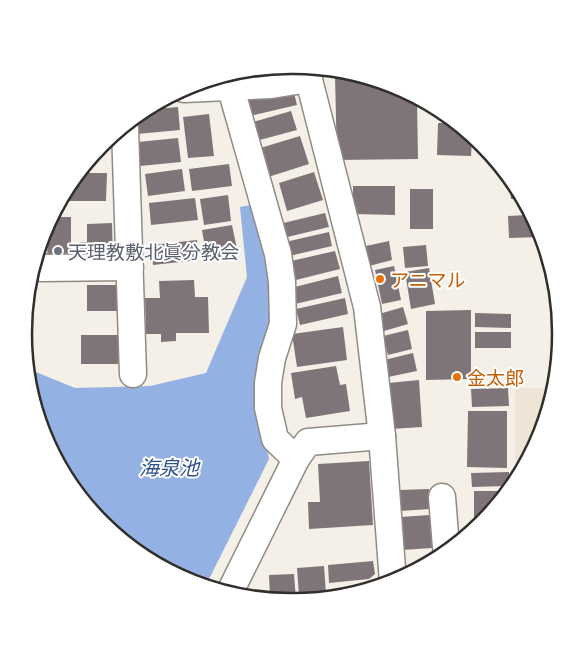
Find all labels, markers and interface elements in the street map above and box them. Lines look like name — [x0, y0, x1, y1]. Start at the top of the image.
place label: 天理教敷北眞分教会 — [68, 240, 239, 263]
marker: 天理教敷北眞分教会 — [52, 245, 64, 257]
place label: アニマル — [390, 268, 466, 291]
marker: アニマル — [374, 273, 386, 285]
place label: 金太郎 — [467, 366, 524, 389]
marker: 金太郎 — [451, 371, 463, 383]
water label: 海泉池 — [139, 455, 201, 479]

